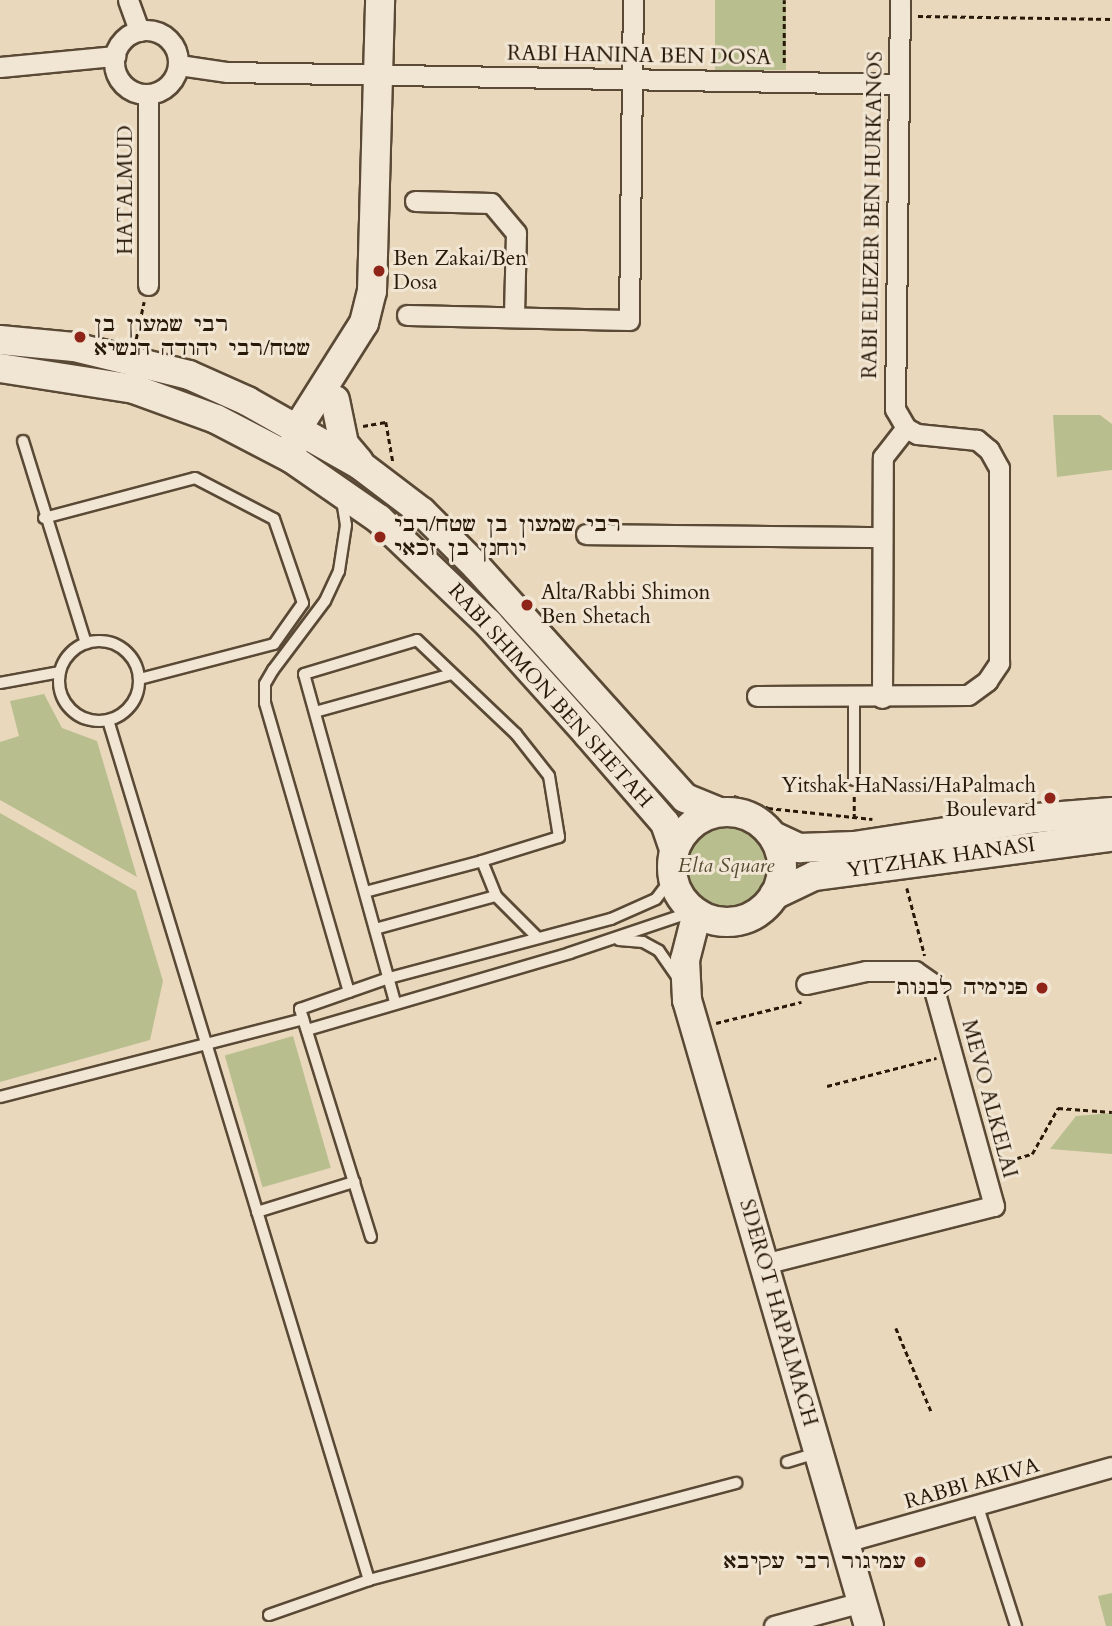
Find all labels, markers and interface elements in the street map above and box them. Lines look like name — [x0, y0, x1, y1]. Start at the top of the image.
street label: RABI HANINA BEN DOSA — [507, 41, 771, 71]
street label: RABI ELIEZER BEN HURKANOS — [858, 51, 888, 379]
street label: HATALMUD — [113, 125, 139, 255]
place label: Ben Zakai/Ben Dosa — [393, 246, 527, 296]
marker: Ben Zakai/Ben Dosa — [371, 263, 387, 279]
place label: רבי שמעון בן שטח/רבי יהודה הנשיא — [94, 312, 300, 362]
marker: רבי שמעון בן שטח/רבי יהודה הנשיא — [72, 329, 88, 345]
place label: רבי שמעון בן שטח/רבי יוחנן בן זכאי — [394, 512, 606, 562]
marker: רבי שמעון בן שטח/רבי יוחנן בן זכאי — [372, 529, 388, 545]
street label: RABI SHIMON BEN SHETAH — [443, 579, 657, 813]
place label: Alta/Rabbi Shimon Ben Shetach — [541, 580, 711, 630]
marker: Alta/Rabbi Shimon Ben Shetach — [519, 597, 535, 613]
place label: Yitshak HaNassi/HaPalmach Boulevard — [782, 773, 1036, 823]
marker: Yitshak HaNassi/HaPalmach Boulevard — [1042, 790, 1058, 806]
street label: YITZHAK HANASI — [845, 832, 1037, 884]
park label: Elta Square — [678, 853, 774, 879]
place label: פנימיה לבנות — [901, 975, 1028, 1001]
marker: פנימיה לבנות — [1034, 980, 1050, 996]
street label: MEVO ALKELAI — [956, 1017, 1022, 1181]
street label: SDEROT HAPALMACH — [733, 1196, 823, 1430]
street label: RABBI AKIVA — [902, 1453, 1042, 1515]
place label: עמיגור רבי עקיבא — [733, 1549, 906, 1575]
marker: עמיגור רבי עקיבא — [912, 1554, 928, 1570]

